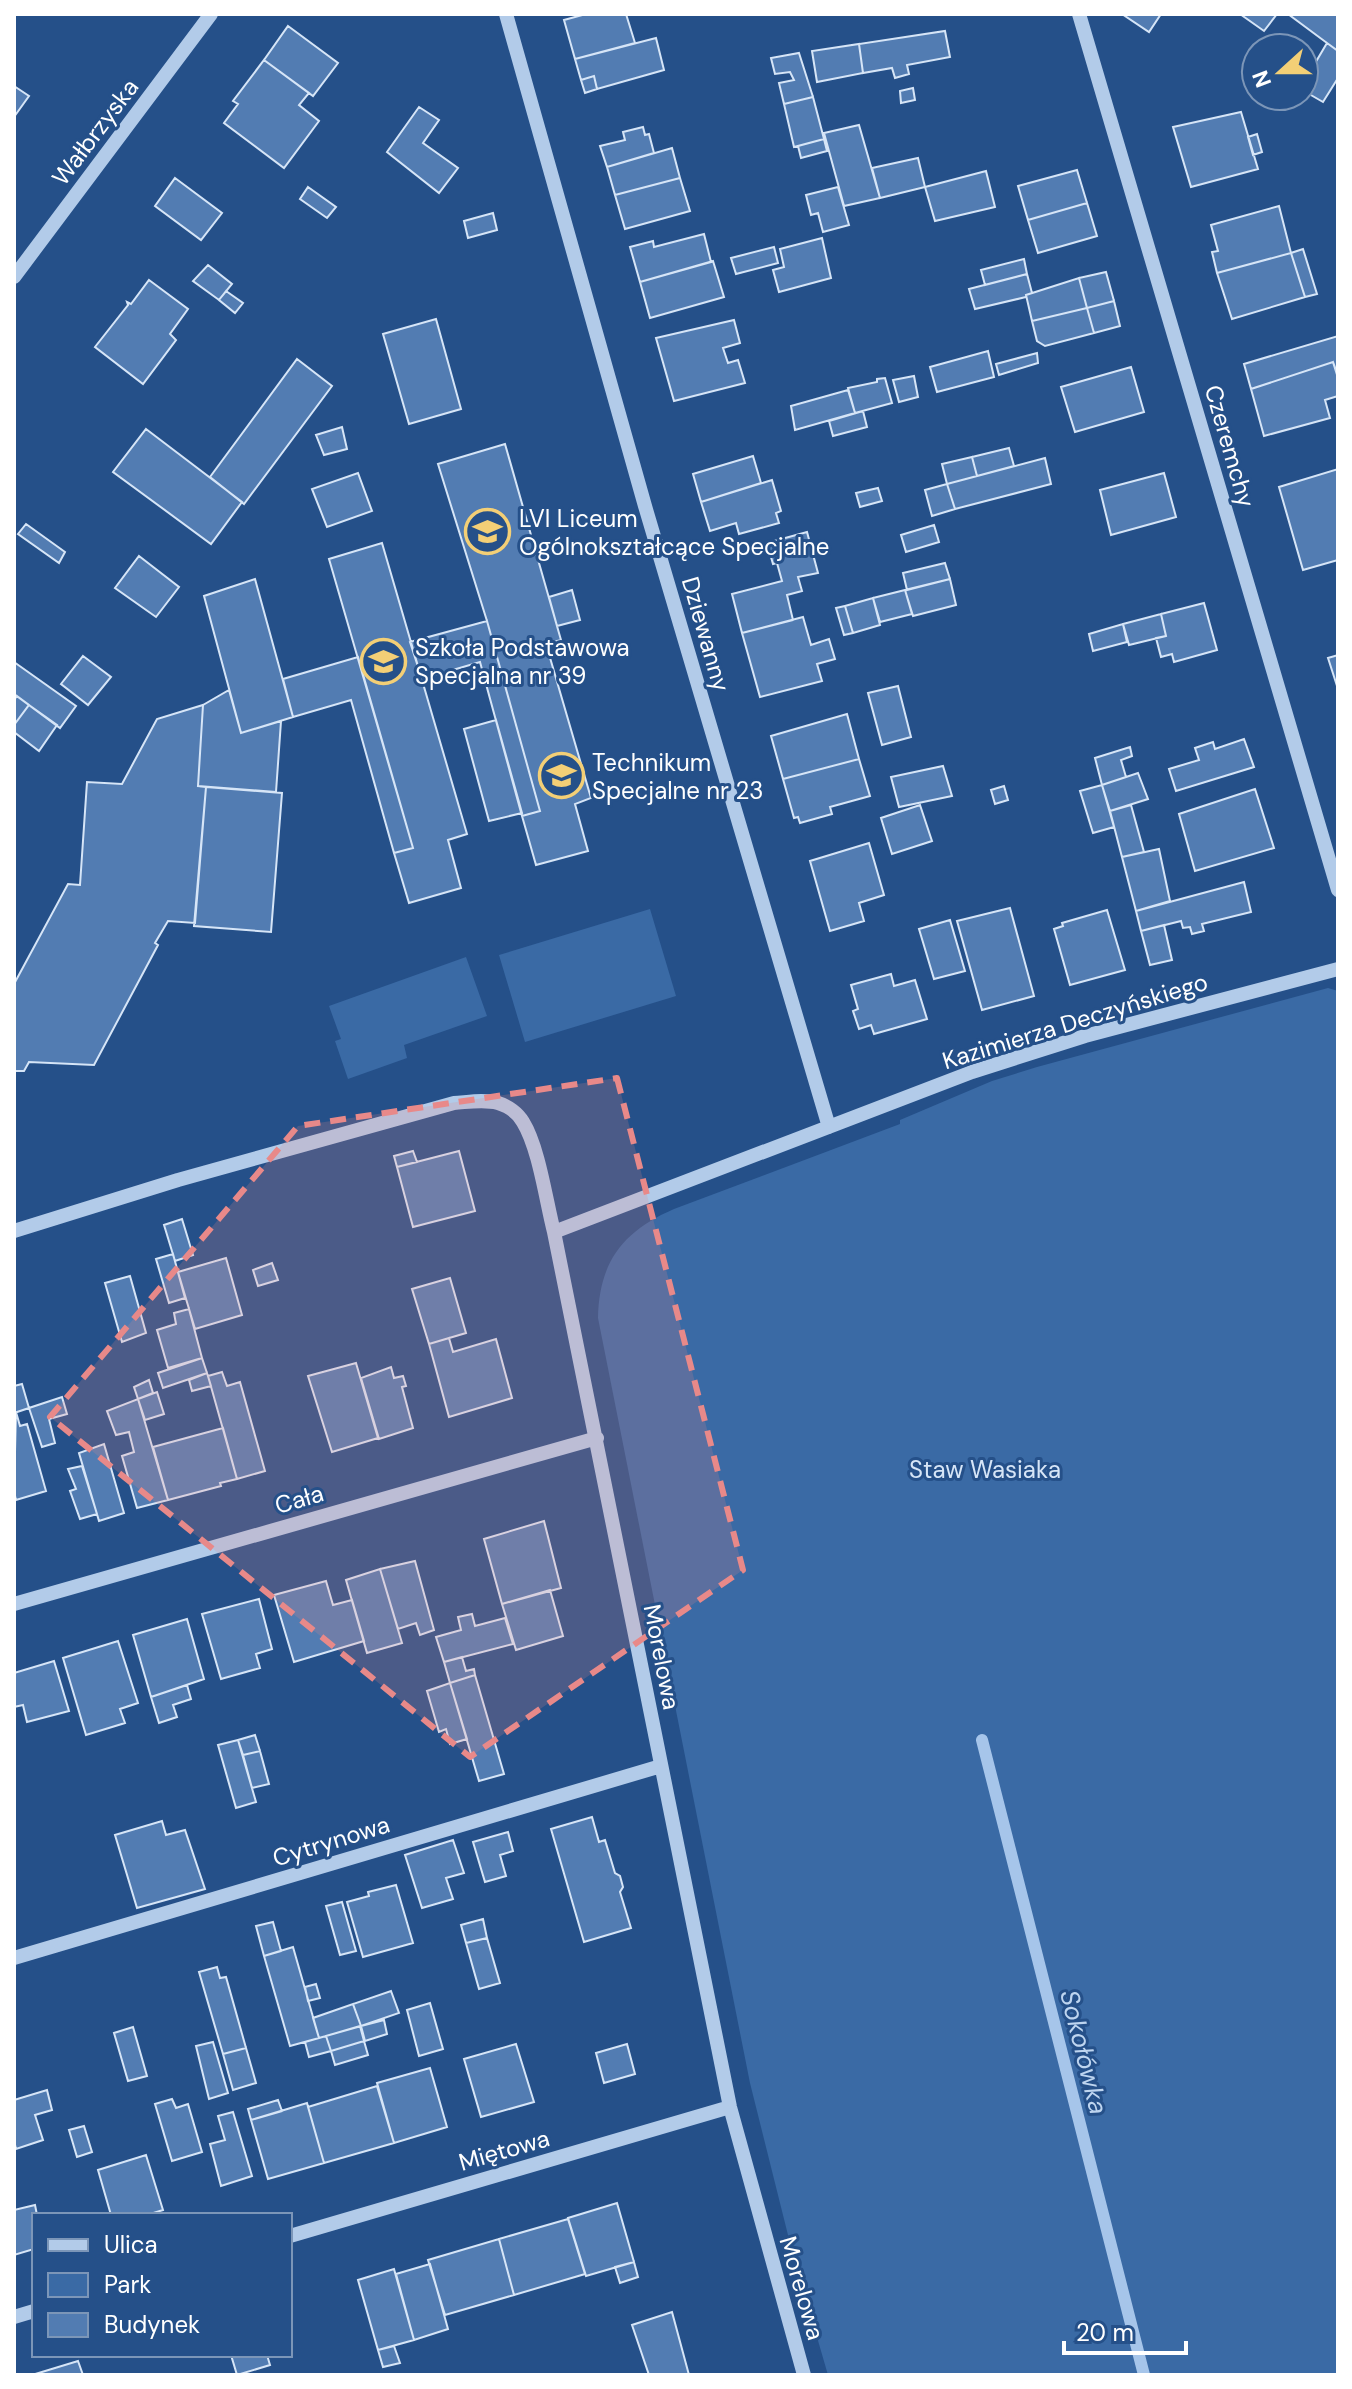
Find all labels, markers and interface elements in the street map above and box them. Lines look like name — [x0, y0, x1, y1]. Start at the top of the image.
north arrow — [1240, 32, 1320, 112]
text: N — [1245, 66, 1278, 92]
street label: Wałbrzyska — [45, 72, 145, 192]
street label: Czeremchy — [1198, 381, 1262, 511]
place label: LVI Liceum Ogólnokształcące Specjalne — [519, 503, 830, 562]
school or university icon: LVI Liceum Ogólnokształcące Specjalne — [464, 508, 512, 556]
street label: Dziewanny — [675, 573, 737, 695]
place label: Szkoła Podstawowa Specjalna nr 39 — [415, 632, 630, 691]
school or university icon: Szkoła Podstawowa Specjalna nr 39 — [360, 637, 408, 685]
place label: Technikum Specjalne nr 23 — [592, 747, 763, 806]
school or university icon: Technikum Specjalne nr 23 — [537, 752, 585, 800]
street label: Kazimierza Deczyńskiego — [939, 966, 1211, 1076]
park label: Staw Wasiaka — [909, 1454, 1061, 1485]
street label: Cała — [271, 1477, 327, 1521]
street label: Morelowa — [637, 1602, 687, 1712]
street label: Cytrynowa — [269, 1809, 393, 1873]
water label: Sokołówka — [1052, 1986, 1116, 2118]
street label: Miętowa — [455, 2122, 553, 2178]
legend — [32, 2213, 292, 2357]
text: Ulica — [104, 2229, 158, 2260]
street label: Morelowa — [772, 2233, 832, 2343]
text: Park — [104, 2269, 151, 2300]
scale bar — [1064, 2305, 1186, 2355]
text: Budynek — [104, 2309, 200, 2340]
text: 20 m — [1076, 2317, 1134, 2348]

